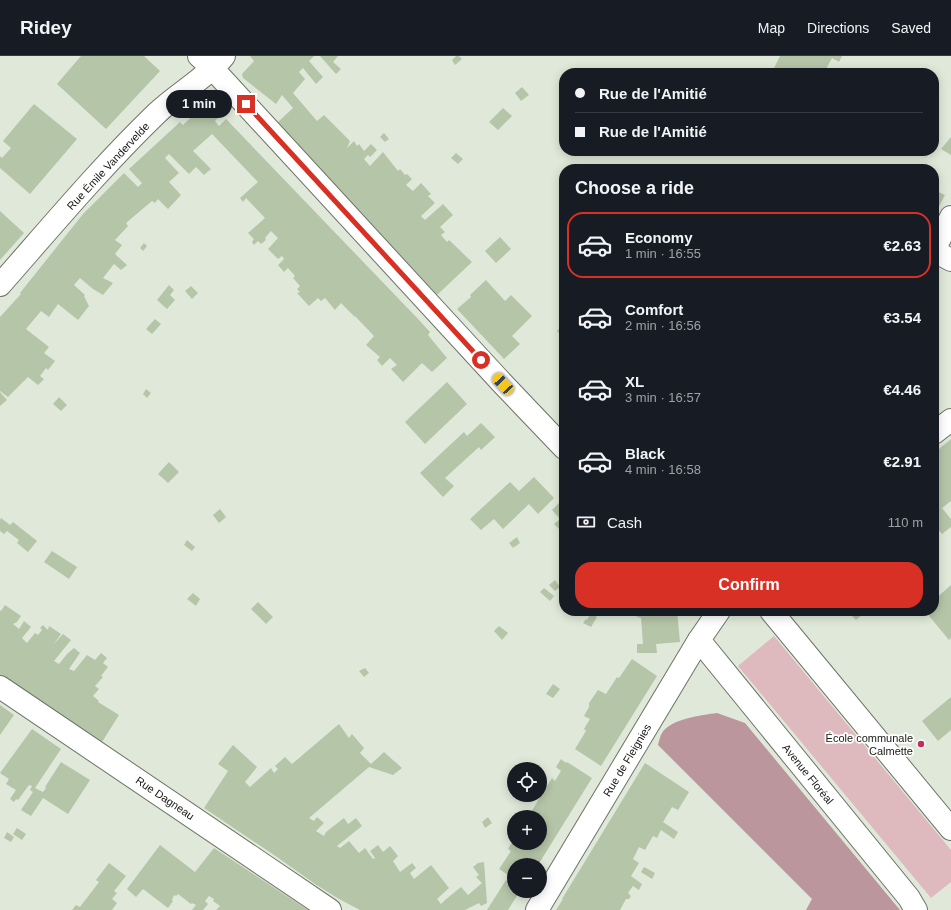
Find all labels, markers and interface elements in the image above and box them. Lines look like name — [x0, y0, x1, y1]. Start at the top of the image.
text: Ridey — [20, 17, 72, 38]
text: Map — [758, 20, 785, 36]
text: Directions — [807, 20, 869, 36]
text: Saved — [891, 20, 931, 36]
text: Rue de l'Amitié — [599, 85, 707, 102]
callout: 1 min — [166, 90, 232, 118]
route end — [237, 95, 255, 113]
text: 1 min — [182, 96, 216, 111]
street label: Rue Émile Vandervelde — [64, 120, 152, 212]
text: Rue de l'Amitié — [599, 123, 707, 140]
text: Choose a ride — [575, 178, 694, 198]
icon: car — [577, 227, 613, 263]
text: Economy — [625, 229, 693, 246]
text: €2.63 — [883, 237, 921, 254]
text: 1 min · 16:55 — [625, 246, 701, 261]
icon: car — [577, 299, 613, 335]
text: Comfort — [625, 301, 683, 318]
text: €3.54 — [883, 309, 921, 326]
text: 2 min · 16:56 — [625, 318, 701, 333]
route start — [472, 351, 490, 369]
car — [490, 371, 516, 397]
icon: car — [577, 371, 613, 407]
text: XL — [625, 373, 644, 390]
text: €4.46 — [883, 381, 921, 398]
text: 3 min · 16:57 — [625, 390, 701, 405]
icon: car — [577, 443, 613, 479]
text: Black — [625, 445, 665, 462]
text: €2.91 — [883, 453, 921, 470]
text: 4 min · 16:58 — [625, 462, 701, 477]
icon: cash — [575, 511, 597, 533]
text: Cash — [607, 514, 642, 531]
text: 110 m — [888, 515, 923, 530]
button: Confirm — [575, 562, 923, 608]
street label: Rue de Fleignies — [601, 721, 654, 798]
place label: École communale Calmette — [826, 732, 913, 757]
marker: École communale Calmette — [916, 739, 926, 749]
street label: Avenue Floréal — [780, 742, 836, 806]
map controls — [507, 762, 547, 898]
button: locate — [507, 762, 547, 802]
street label: Rue Dagneau — [134, 774, 196, 822]
button: + — [507, 810, 547, 850]
button: − — [507, 858, 547, 898]

